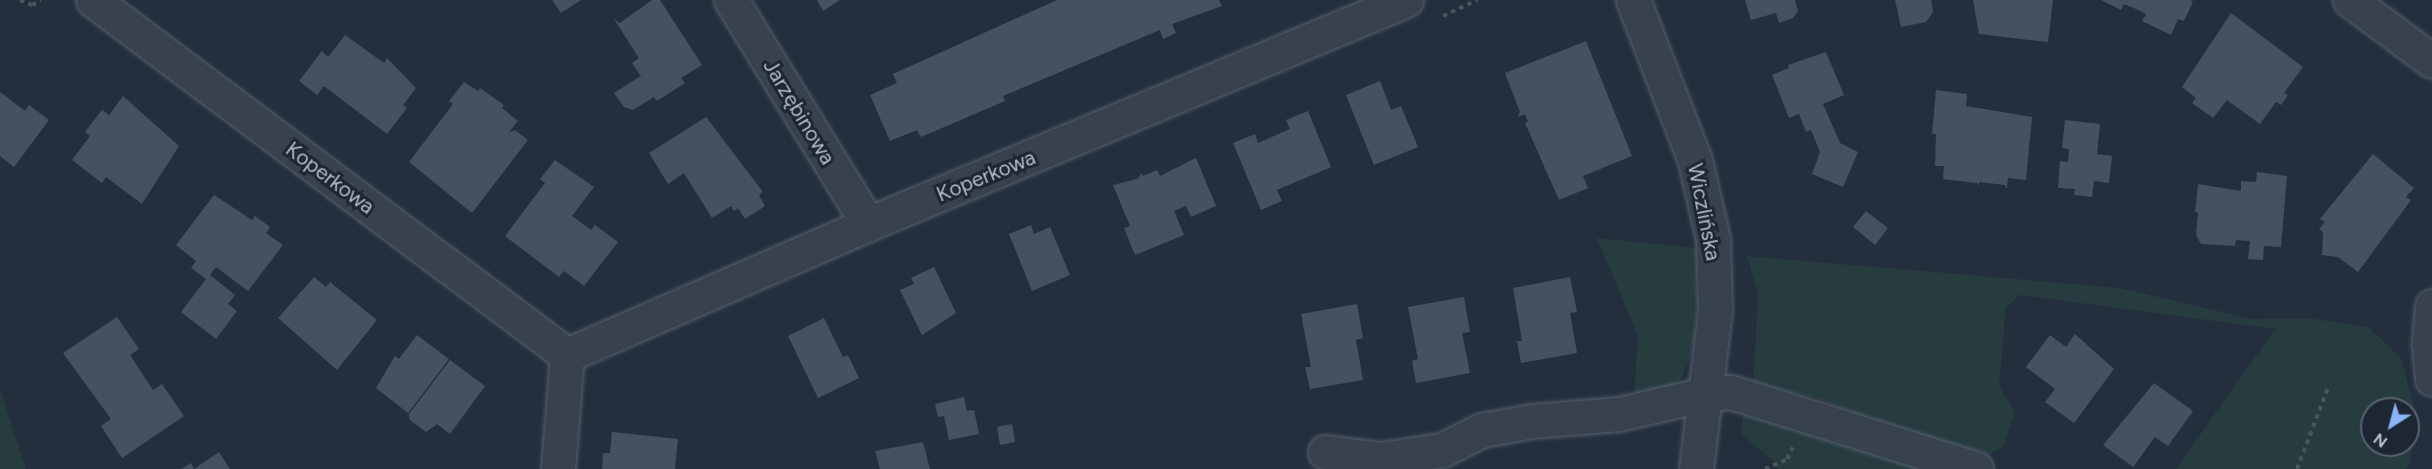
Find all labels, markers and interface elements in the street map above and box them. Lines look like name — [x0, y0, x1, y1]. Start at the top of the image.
street label: Jarzębinowa — [758, 55, 840, 169]
street label: Koperkowa — [281, 136, 379, 220]
street label: Koperkowa — [933, 145, 1039, 207]
street label: Wiczlińska — [1682, 161, 1726, 263]
north arrow — [2360, 397, 2420, 457]
text: N — [2370, 429, 2391, 452]

